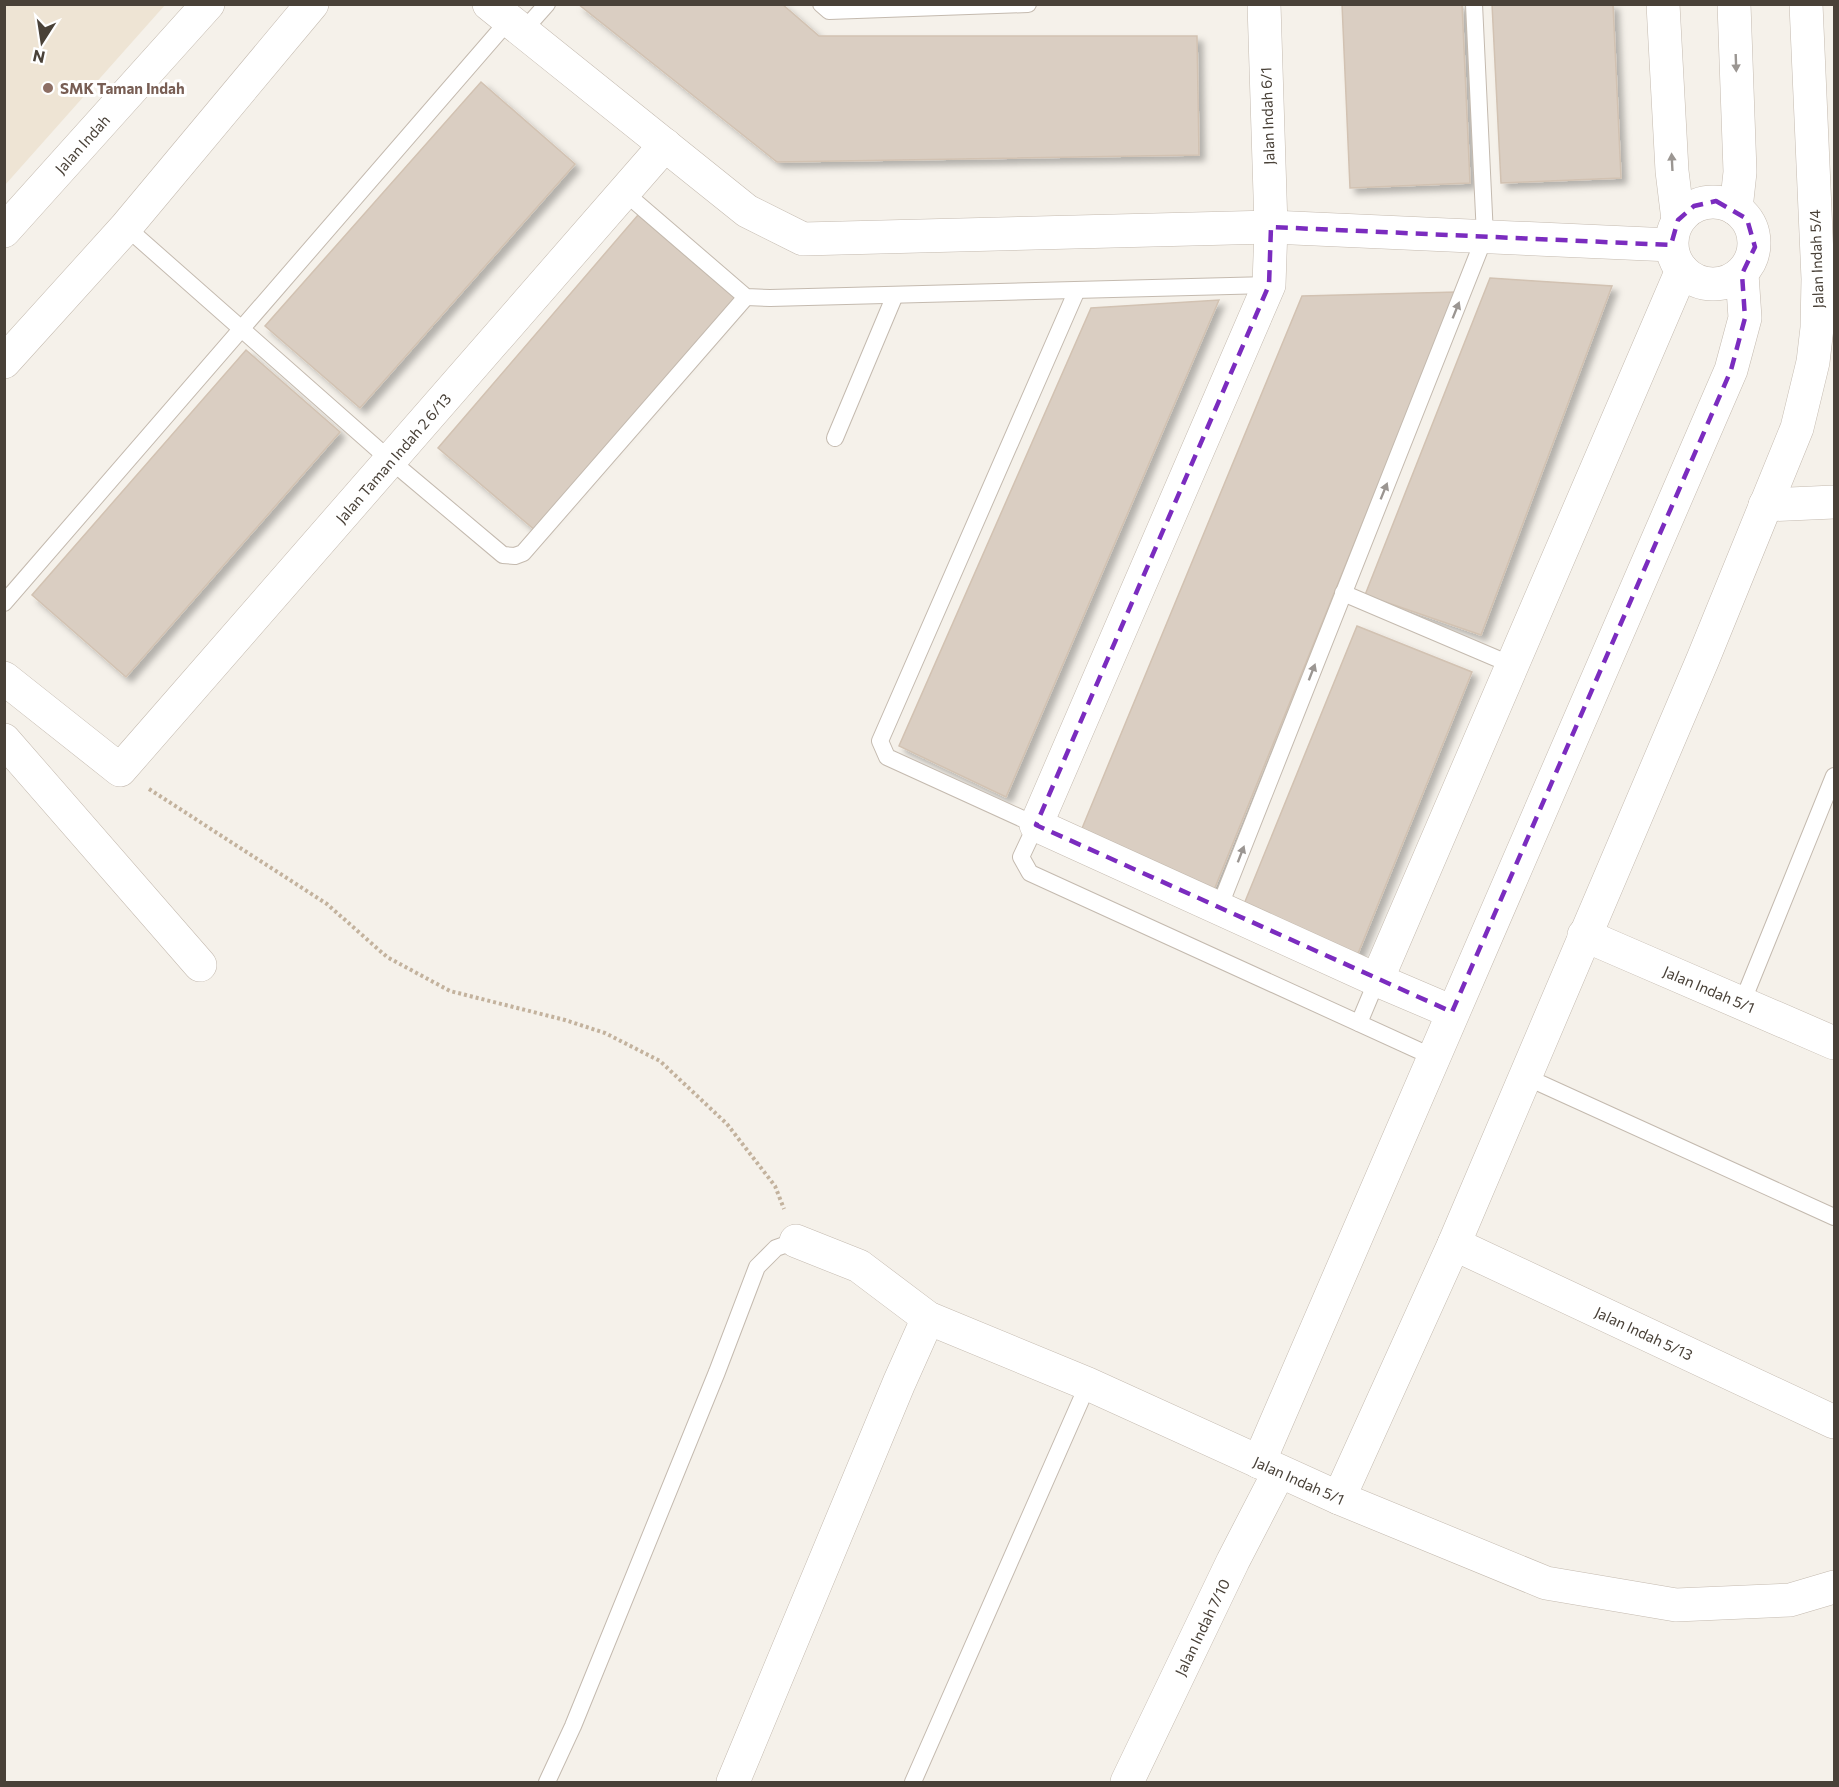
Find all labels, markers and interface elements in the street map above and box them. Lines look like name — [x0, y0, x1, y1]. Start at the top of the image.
north arrow — [12, 12, 72, 72]
text: N — [31, 47, 47, 68]
one-way arrow — [1732, 53, 1741, 72]
street label: Jalan Indah 6/1 — [1256, 67, 1278, 165]
place label: SMK Taman Indah — [60, 79, 185, 97]
marker: SMK Taman Indah — [41, 81, 55, 95]
street label: Jalan Indah — [51, 111, 113, 177]
one-way arrow — [1667, 153, 1676, 172]
street label: Jalan Indah 5/4 — [1805, 209, 1827, 309]
one-way arrow — [1451, 300, 1461, 318]
street label: Jalan Taman Indah 2 6/13 — [332, 389, 454, 527]
one-way arrow — [1379, 481, 1389, 499]
one-way arrow — [1308, 663, 1317, 681]
one-way arrow — [1236, 844, 1246, 862]
street label: Jalan Indah 5/1 — [1661, 962, 1757, 1016]
street label: Jalan Indah 5/13 — [1592, 1302, 1696, 1364]
street label: Jalan Indah 5/1 — [1251, 1452, 1347, 1508]
street label: Jalan Indah 7/10 — [1171, 1576, 1233, 1678]

